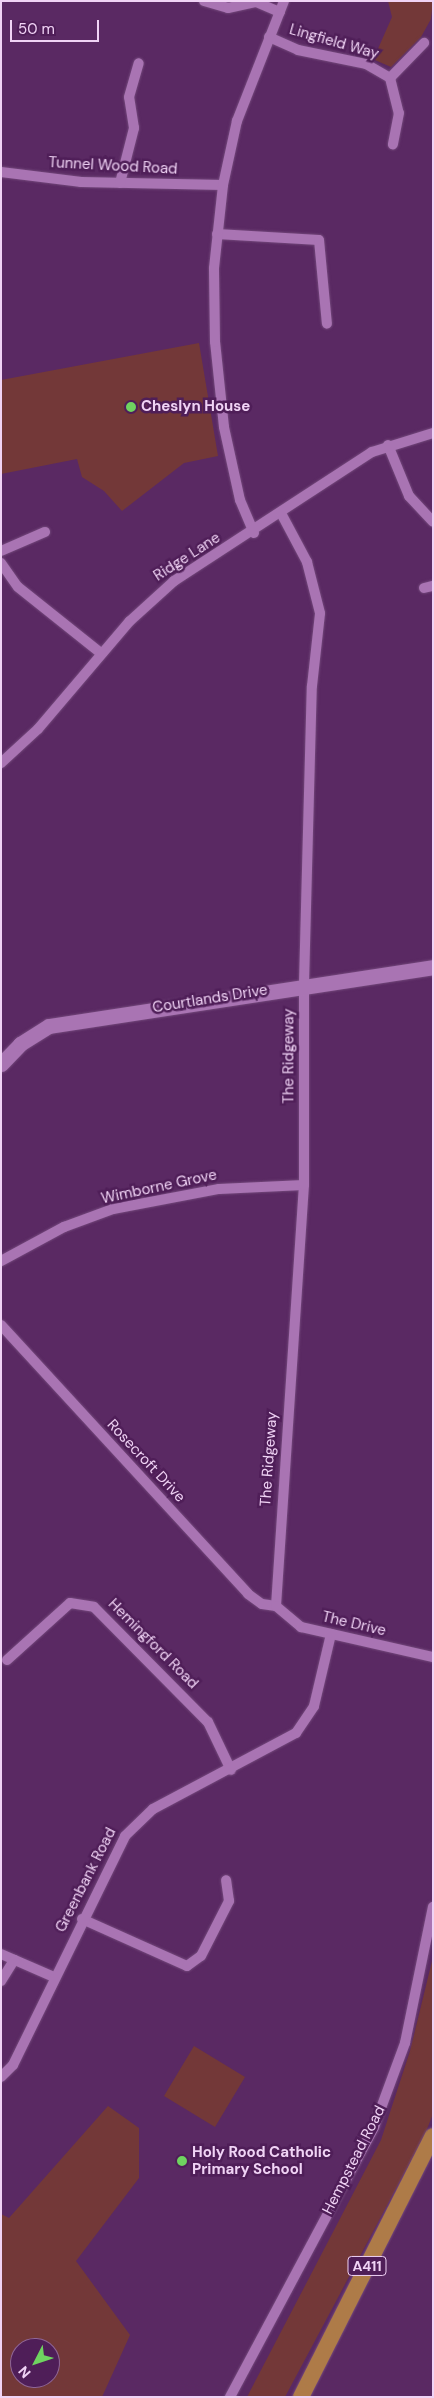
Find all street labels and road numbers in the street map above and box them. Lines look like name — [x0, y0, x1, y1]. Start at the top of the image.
street label: Lingfield Way — [287, 21, 381, 63]
street label: Tunnel Wood Road — [48, 154, 178, 178]
street label: Ridge Lane — [150, 529, 224, 585]
street label: Courtlands Drive — [151, 981, 269, 1017]
street label: The Ridgeway — [280, 1008, 298, 1104]
street label: Wimborne Grove — [100, 1166, 218, 1208]
street label: The Ridgeway — [257, 1411, 281, 1507]
street label: Rosecroft Drive — [103, 1416, 189, 1506]
street label: Hemingford Road — [104, 1595, 202, 1693]
street label: The Drive — [320, 1608, 388, 1640]
street label: Greenbank Road — [52, 1825, 120, 1935]
street label: Hempstead Road — [319, 2103, 389, 2217]
road number: A411 — [347, 2254, 387, 2278]

